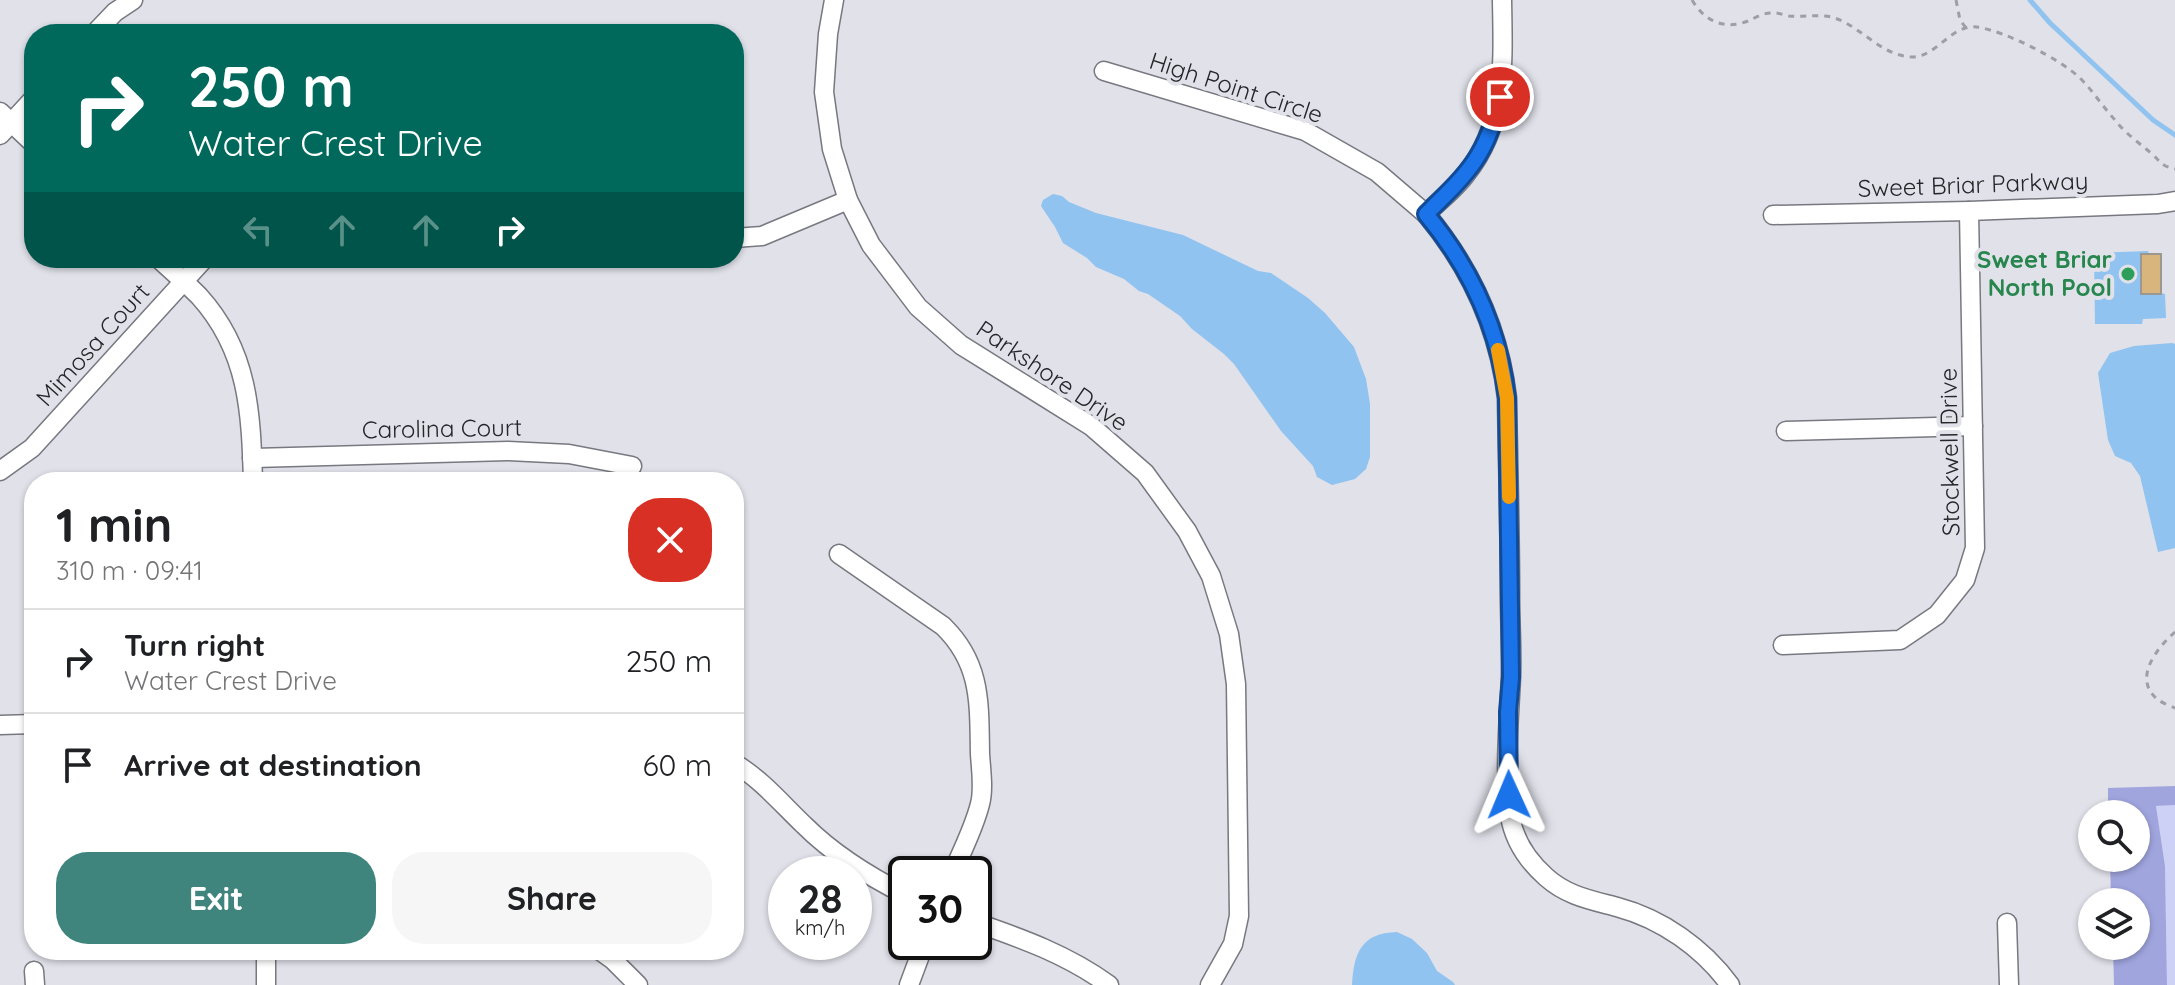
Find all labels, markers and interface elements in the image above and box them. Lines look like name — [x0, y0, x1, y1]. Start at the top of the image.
street label: High Point Circle — [1146, 45, 1327, 129]
text: 250 m — [188, 51, 354, 121]
icon: right — [56, 56, 160, 160]
pin — [1466, 63, 1534, 131]
icon: arrive — [1478, 75, 1522, 119]
text: Water Crest Drive — [188, 120, 483, 165]
street label: Sweet Briar Parkway — [1857, 165, 2089, 203]
icon: left — [236, 208, 280, 252]
icon: ahead — [320, 208, 364, 252]
icon: ahead — [404, 208, 448, 252]
icon: right — [488, 208, 532, 252]
place label: Sweet Briar North Pool — [1977, 244, 2112, 302]
marker: Sweet Briar North Pool — [2119, 265, 2137, 283]
street label: Mimosa Court — [29, 277, 155, 412]
street label: Parkshore Drive — [971, 313, 1134, 437]
street label: Stockwell Drive — [1933, 368, 1965, 536]
street label: Carolina Court — [362, 412, 522, 444]
text: 1 min — [56, 494, 172, 554]
button: close — [628, 498, 712, 582]
text: 310 m · 09:41 — [56, 554, 203, 587]
text: Turn right — [124, 626, 265, 664]
icon: right — [56, 639, 100, 683]
text: 250 m — [626, 642, 712, 680]
text: Water Crest Drive — [124, 664, 337, 697]
icon: arrive — [56, 743, 100, 787]
text: Arrive at destination — [124, 746, 422, 784]
text: 60 m — [642, 746, 712, 784]
position arrow — [1467, 753, 1551, 837]
map controls — [2078, 800, 2150, 960]
button: search — [2078, 800, 2150, 872]
button: Exit — [56, 852, 376, 944]
button: Share — [392, 852, 712, 944]
speed limit sign: 30 — [888, 856, 992, 960]
text: 28 — [798, 873, 842, 923]
button: layers — [2078, 888, 2150, 960]
text: km/h — [795, 915, 845, 940]

